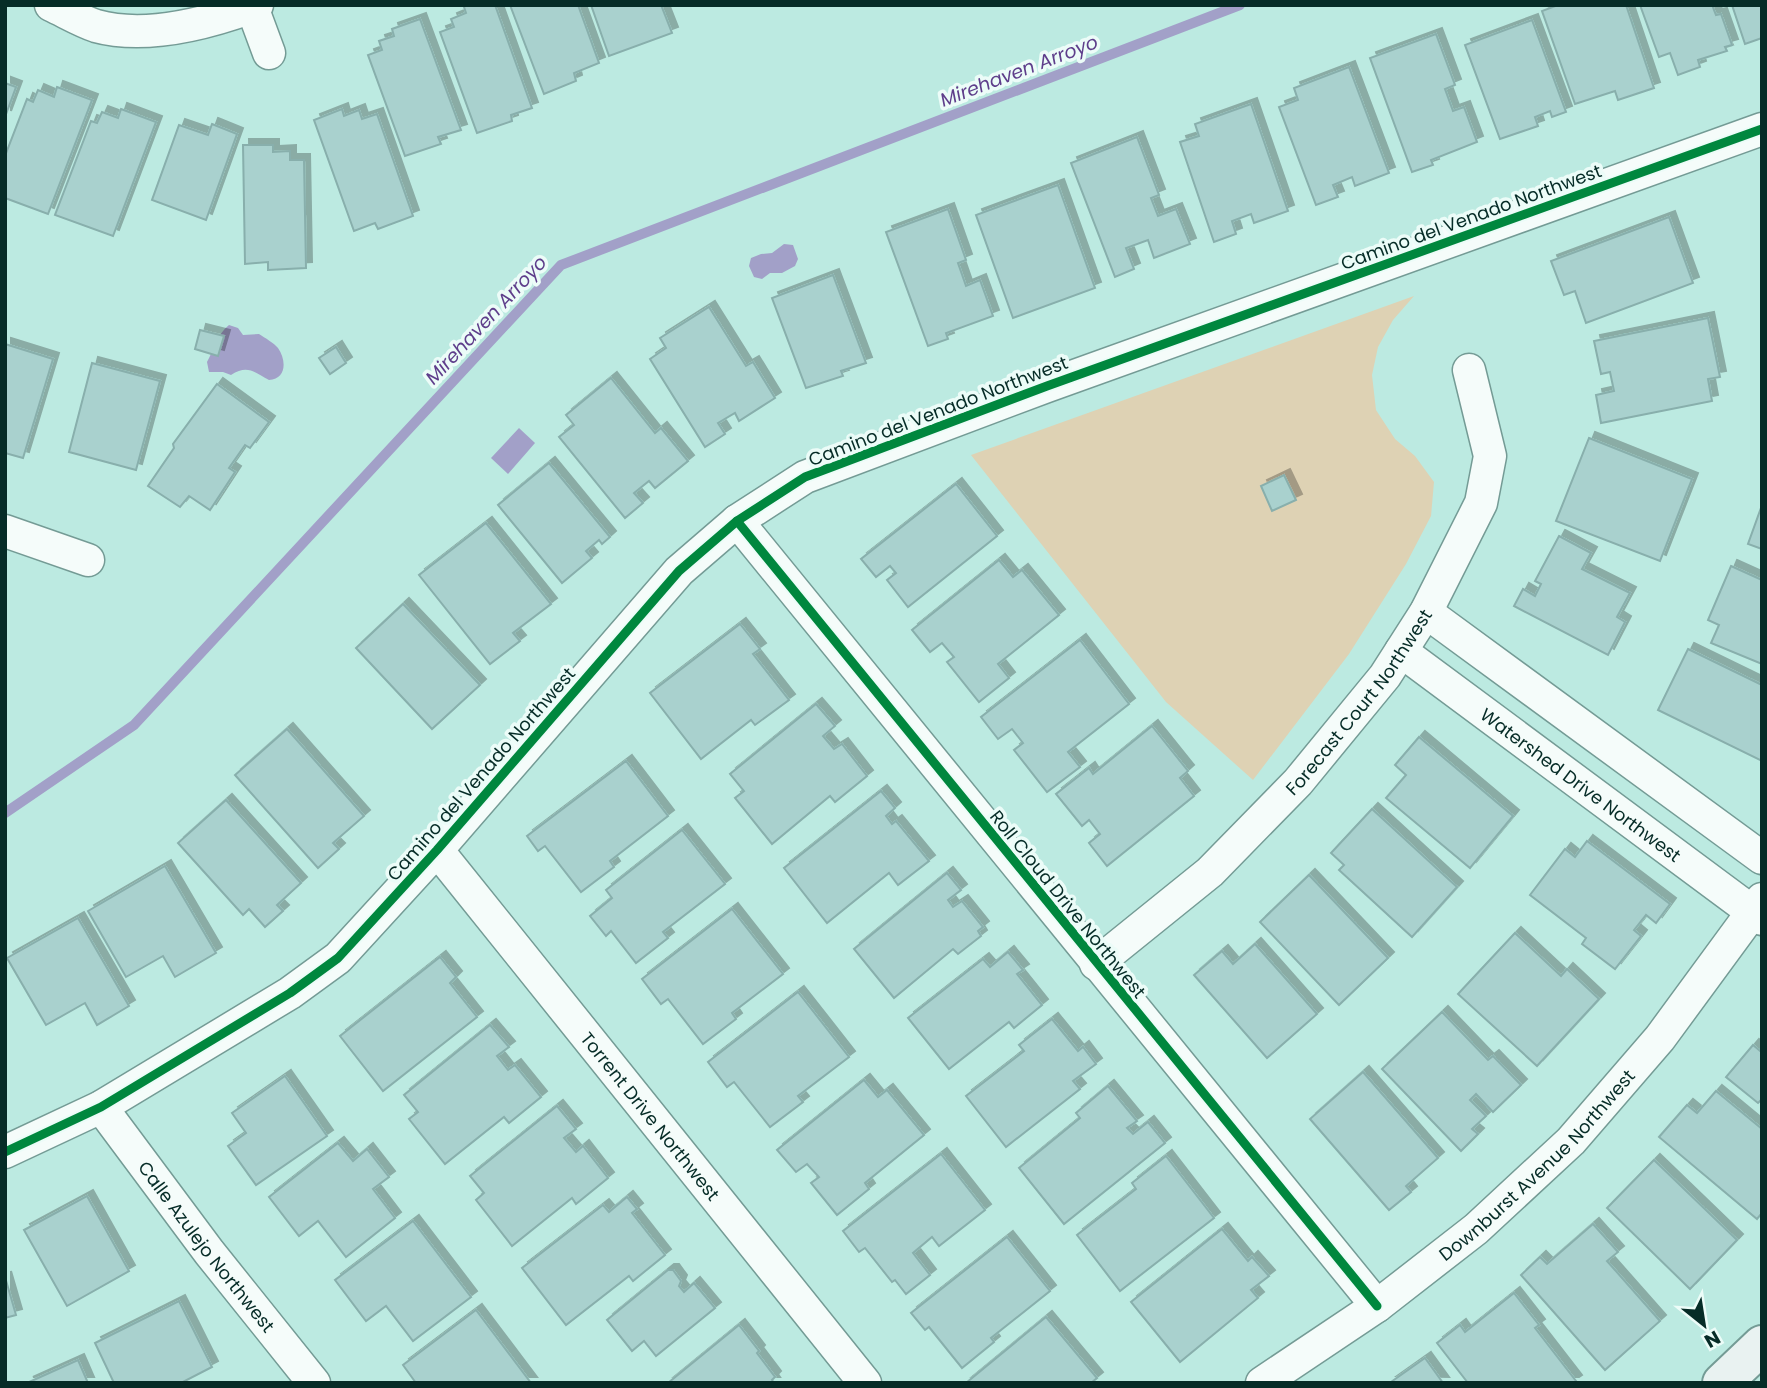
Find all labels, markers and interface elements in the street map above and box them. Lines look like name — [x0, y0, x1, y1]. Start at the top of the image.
water label: Mirehaven Arroyo — [936, 28, 1102, 114]
street label: Camino del Venado Northwest — [1337, 158, 1605, 276]
water label: Mirehaven Arroyo — [419, 250, 553, 390]
street label: Camino del Venado Northwest — [805, 350, 1071, 472]
street label: Forecast Court Northwest — [1280, 604, 1437, 800]
street label: Camino del Venado Northwest — [381, 662, 581, 886]
street label: Watershed Drive Northwest — [1475, 702, 1686, 867]
street label: Roll Cloud Drive Northwest — [984, 805, 1152, 1003]
street label: Torrent Drive Northwest — [575, 1026, 726, 1205]
street label: Downburst Avenue Northwest — [1433, 1064, 1640, 1266]
street label: Calle Azulejo Northwest — [133, 1156, 281, 1337]
north arrow — [1669, 1290, 1739, 1360]
text: N — [1699, 1324, 1725, 1355]

